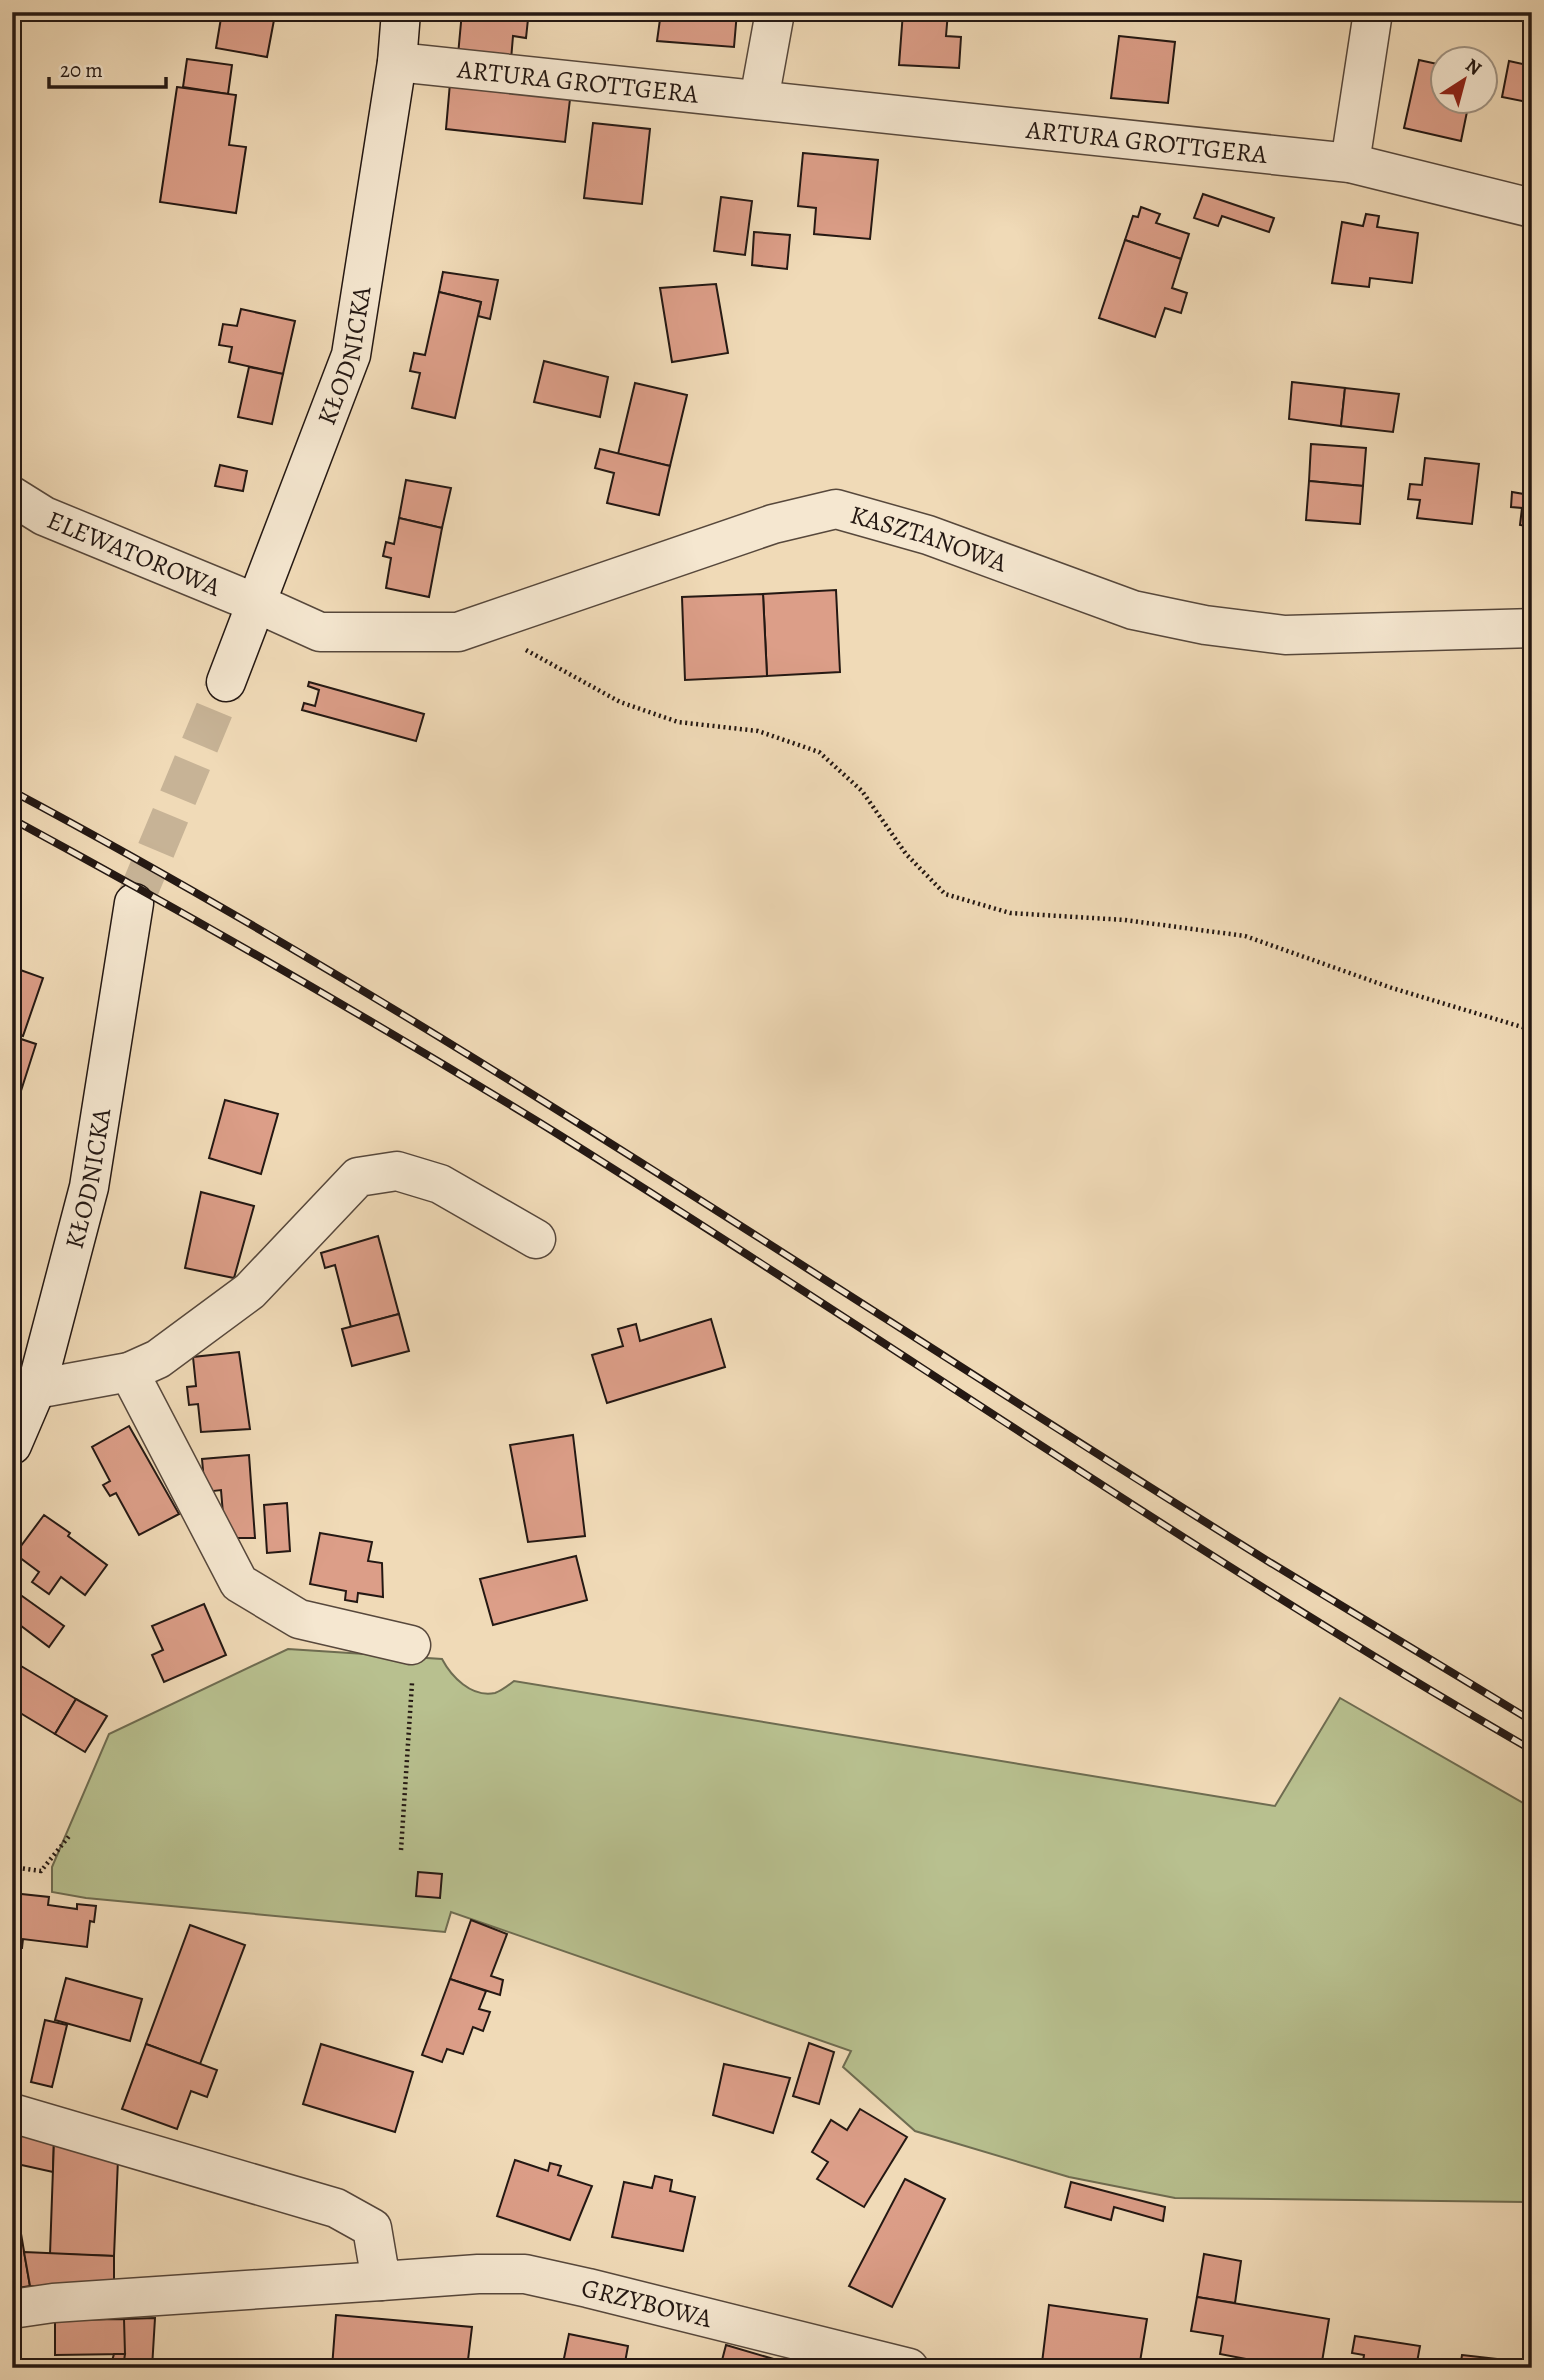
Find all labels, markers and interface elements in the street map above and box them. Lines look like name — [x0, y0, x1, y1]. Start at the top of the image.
scale bar — [49, 46, 166, 90]
north arrow — [1428, 46, 1498, 116]
street label: ARTURA GROTTGERA — [455, 51, 701, 112]
text: N — [1460, 52, 1487, 82]
text: 20 m — [60, 56, 103, 84]
street label: ARTURA GROTTGERA — [1024, 112, 1270, 172]
street label: KŁODNICKA — [309, 283, 380, 430]
street label: KASZTANOWA — [846, 497, 1012, 581]
street label: ELEWATOROWA — [42, 502, 226, 605]
street label: KŁODNICKA — [57, 1105, 119, 1252]
street label: GRZYBOWA — [578, 2270, 716, 2336]

